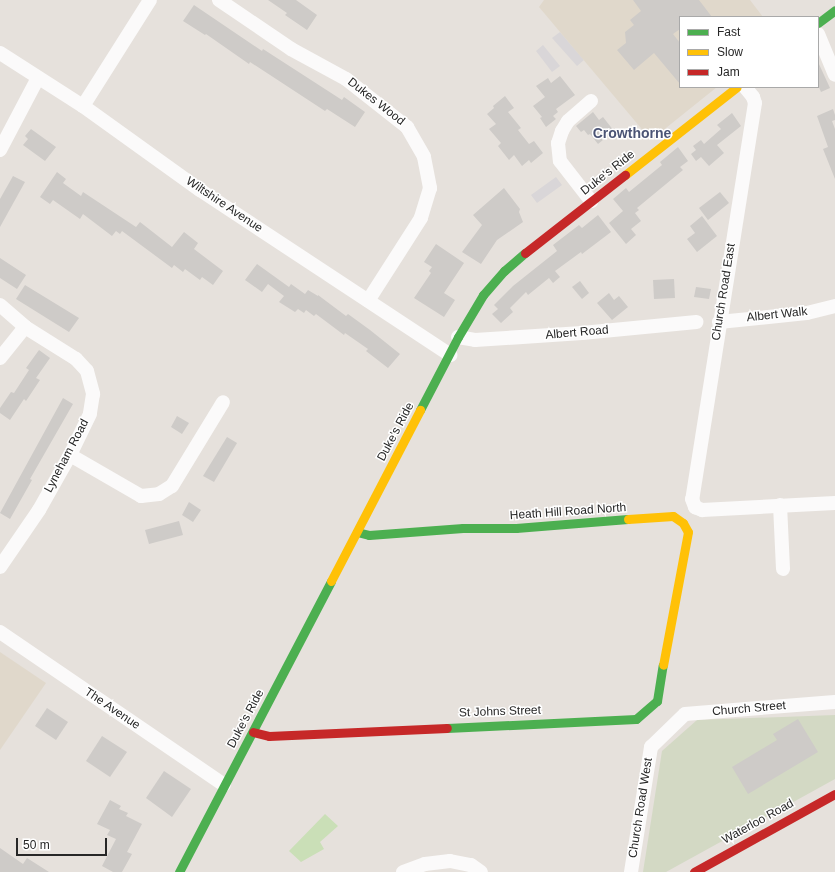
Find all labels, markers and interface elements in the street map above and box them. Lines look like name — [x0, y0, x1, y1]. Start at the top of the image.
legend — [679, 16, 819, 88]
text: Fast — [717, 25, 740, 39]
text: Slow — [717, 45, 743, 59]
text: Jam — [717, 65, 740, 79]
street label: Dukes Wood — [345, 75, 407, 129]
district label: Crowthorne — [593, 125, 671, 141]
street label: Duke's Ride — [578, 148, 638, 198]
street label: Wiltshire Avenue — [183, 174, 265, 236]
street label: Church Road East — [709, 242, 739, 342]
street label: Albert Walk — [746, 305, 808, 325]
street label: Albert Road — [545, 323, 609, 343]
street label: Duke's Ride — [375, 400, 417, 464]
street label: Lyneham Road — [42, 417, 92, 495]
street label: Heath Hill Road North — [509, 501, 627, 523]
street label: The Avenue — [81, 685, 143, 733]
street label: Duke's Ride — [225, 687, 267, 751]
street label: Church Street — [711, 699, 787, 719]
street label: St Johns Street — [459, 703, 541, 721]
street label: Church Road West — [626, 757, 656, 859]
street label: Waterloo Road — [720, 796, 796, 848]
scale bar — [18, 830, 109, 856]
text: 50 m — [23, 838, 50, 852]

